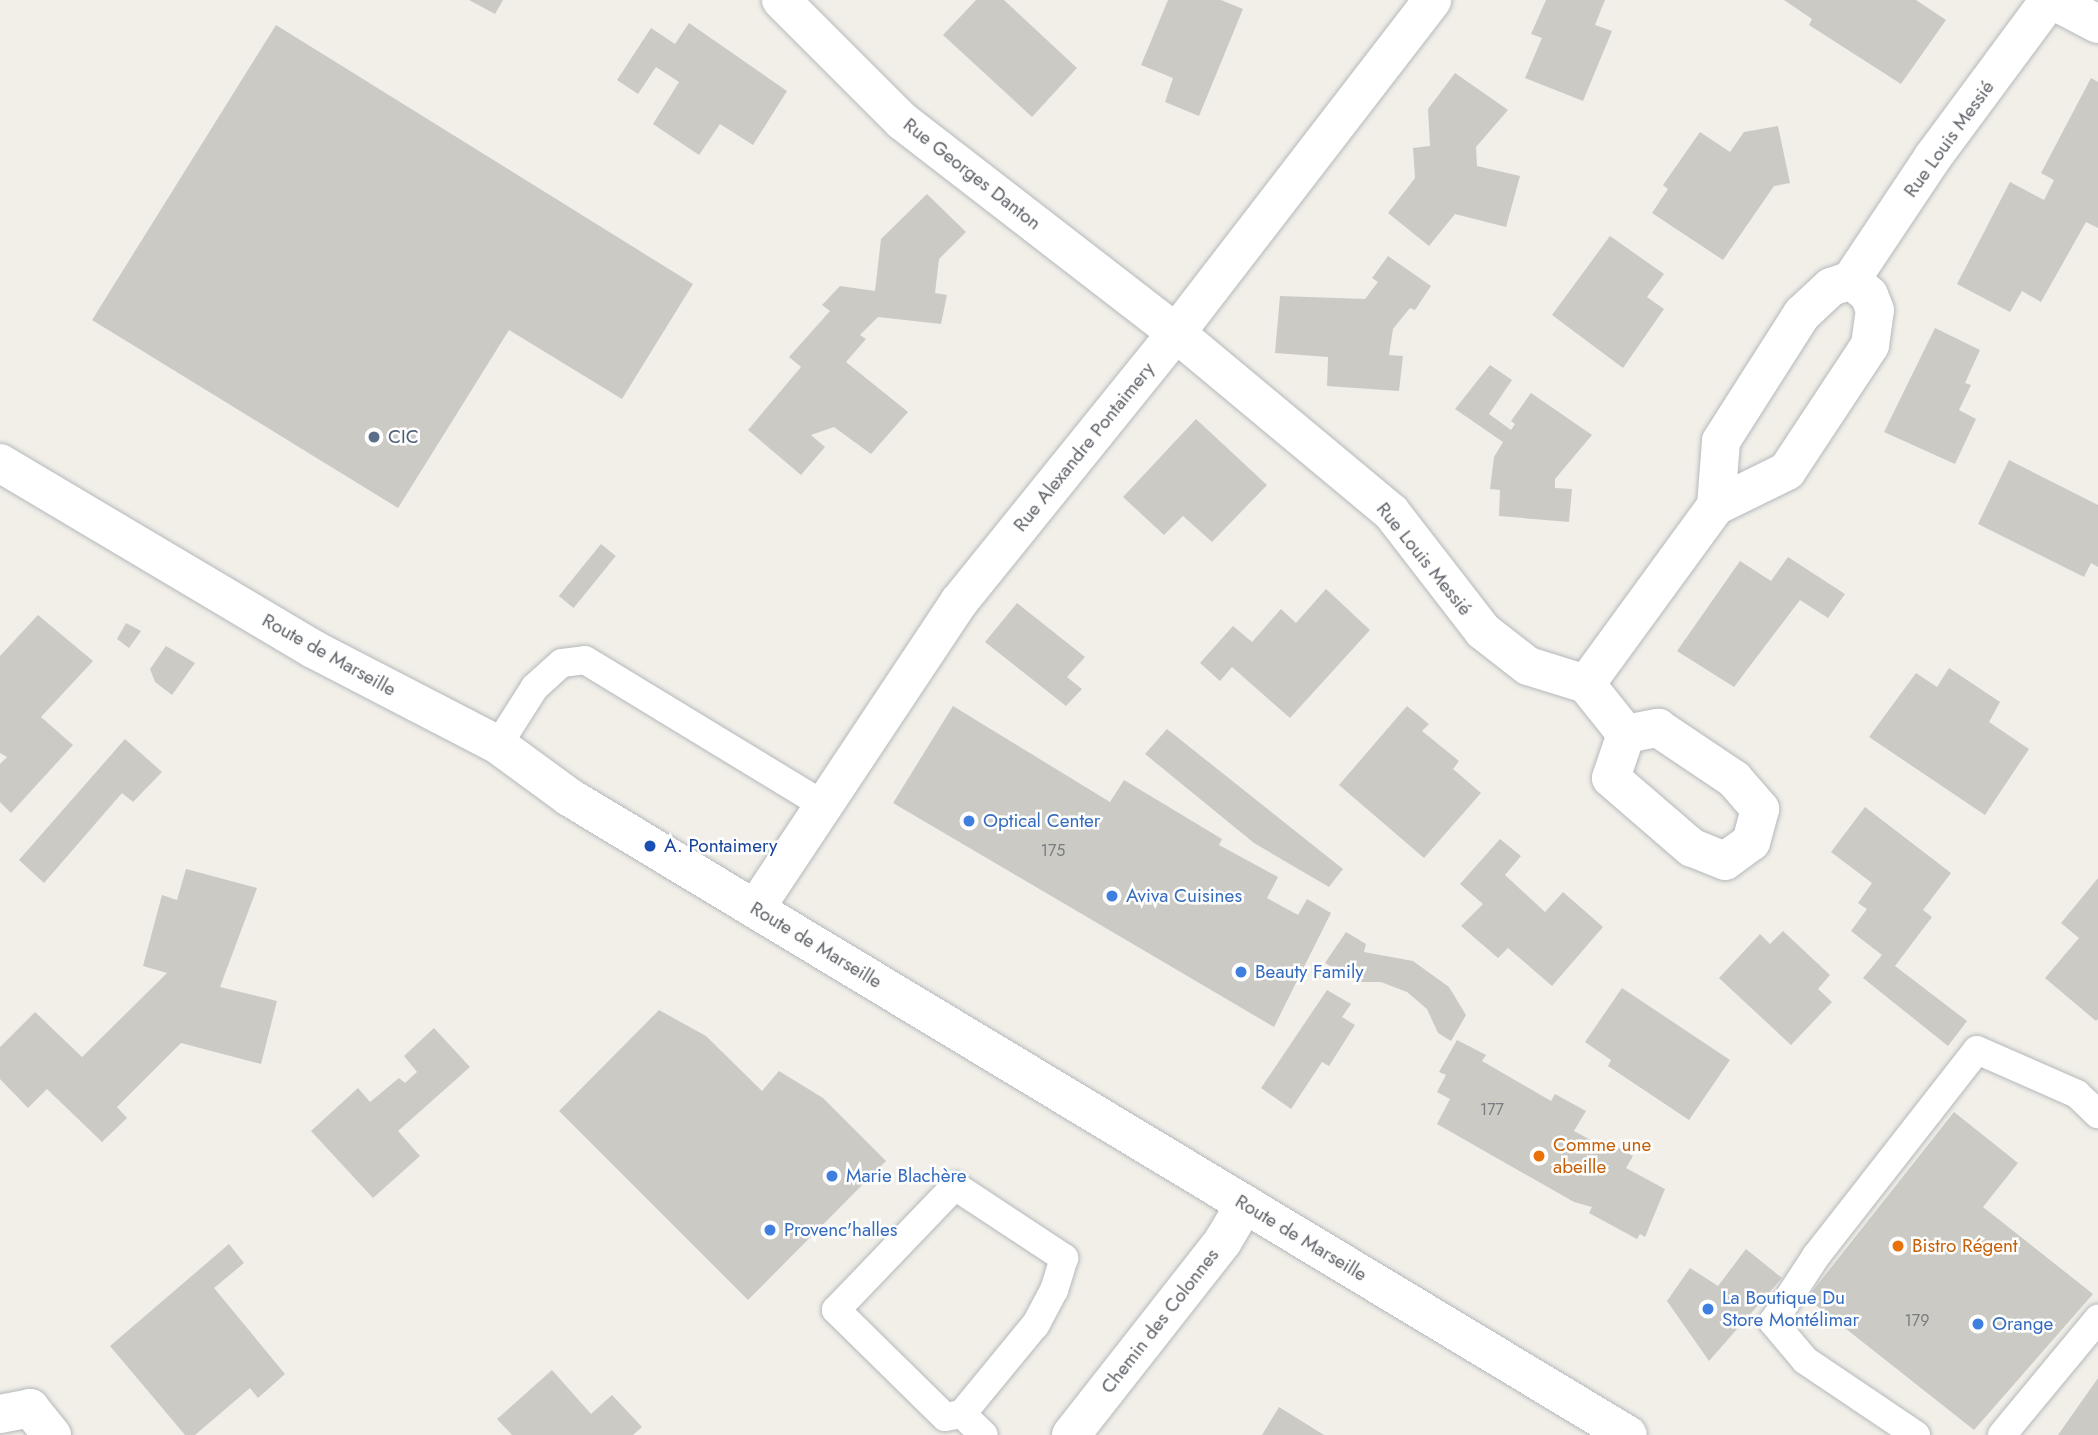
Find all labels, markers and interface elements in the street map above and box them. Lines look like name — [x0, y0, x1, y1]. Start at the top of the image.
street label: Rue Louis Messié — [1899, 76, 1999, 202]
street label: Rue Georges Danton — [899, 113, 1045, 235]
street label: Rue Alexandre Pontaimery — [1009, 358, 1159, 536]
place label: CIC — [388, 426, 419, 448]
marker: CIC — [366, 429, 382, 445]
street label: Rue Louis Messié — [1372, 498, 1476, 620]
street label: Route de Marseille — [258, 609, 400, 701]
place label: Optical Center — [983, 810, 1100, 832]
marker: Optical Center — [961, 813, 977, 829]
place label: A. Pontaimery — [664, 835, 777, 857]
marker: A. Pontaimery — [642, 838, 658, 854]
house number: 175 — [1041, 841, 1065, 861]
place label: Aviva Cuisines — [1126, 885, 1242, 907]
marker: Aviva Cuisines — [1104, 888, 1120, 904]
street label: Route de Marseille — [746, 897, 886, 993]
place label: Beauty Family — [1255, 961, 1364, 983]
marker: Beauty Family — [1233, 964, 1249, 980]
house number: 177 — [1480, 1100, 1504, 1120]
place label: Comme une abeille — [1553, 1134, 1651, 1178]
marker: Comme une abeille — [1531, 1148, 1547, 1164]
place label: Marie Blachère — [846, 1165, 966, 1187]
marker: Marie Blachère — [824, 1168, 840, 1184]
street label: Route de Marseille — [1231, 1190, 1371, 1286]
place label: Provenc'halles — [784, 1219, 897, 1241]
marker: Provenc'halles — [762, 1222, 778, 1238]
place label: Bistro Régent — [1912, 1235, 2018, 1257]
marker: Bistro Régent — [1890, 1238, 1906, 1254]
street label: Chemin des Colonnes — [1096, 1244, 1224, 1398]
place label: La Boutique Du Store Montélimar — [1722, 1287, 1859, 1331]
marker: La Boutique Du Store Montélimar — [1700, 1301, 1716, 1317]
house number: 179 — [1905, 1311, 1929, 1331]
place label: Orange — [1992, 1313, 2053, 1335]
marker: Orange — [1970, 1316, 1986, 1332]

